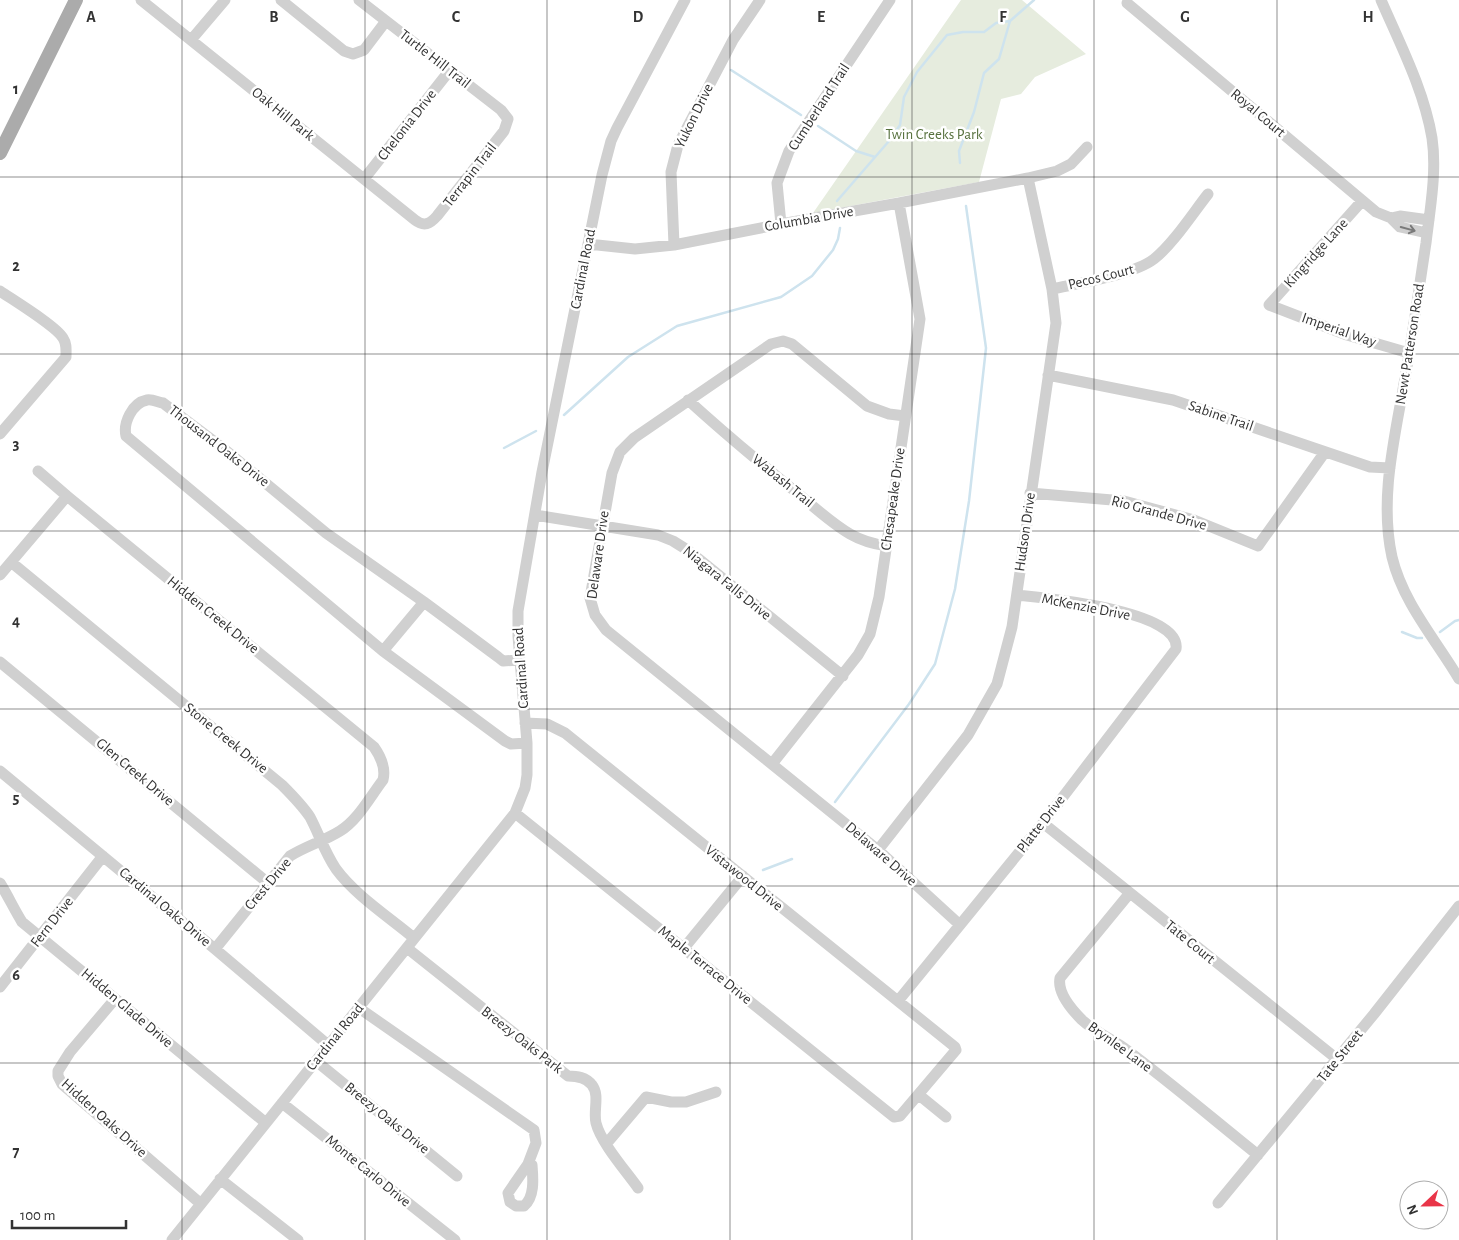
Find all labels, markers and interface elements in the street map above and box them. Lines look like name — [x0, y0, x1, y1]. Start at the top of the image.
text: A — [86, 9, 96, 25]
text: B — [269, 9, 279, 25]
text: C — [452, 9, 461, 25]
text: D — [633, 9, 644, 25]
text: E — [817, 9, 825, 25]
text: F — [999, 9, 1007, 25]
text: G — [1180, 9, 1190, 25]
text: H — [1362, 9, 1374, 25]
street label: Turtle Hill Trail — [397, 27, 473, 91]
street label: Cumberland Trail — [785, 61, 853, 153]
text: 1 — [13, 81, 19, 97]
street label: Yukon Drive — [672, 81, 716, 151]
street label: Oak Hill Park — [249, 84, 317, 144]
street label: Royal Court — [1228, 86, 1288, 140]
street label: Chelonia Drive — [375, 87, 439, 163]
park label: Twin Creeks Park — [885, 127, 983, 142]
street label: Terrapin Trail — [441, 140, 499, 210]
street label: Columbia Drive — [763, 204, 855, 234]
street label: Kingridge Lane — [1281, 215, 1351, 291]
one-way arrow — [1399, 224, 1415, 234]
street label: Cardinal Road — [568, 227, 598, 310]
text: 2 — [12, 258, 20, 274]
street label: Pecos Court — [1067, 262, 1136, 292]
street label: Newt Patterson Road — [1393, 282, 1427, 406]
street label: Imperial Way — [1300, 310, 1379, 350]
street label: Sabine Trail — [1187, 398, 1255, 434]
street label: Thousand Oaks Drive — [166, 402, 272, 490]
text: 3 — [13, 436, 20, 452]
street label: Chesapeake Drive — [878, 447, 908, 551]
street label: Wabash Trail — [749, 451, 817, 511]
street label: Hudson Drive — [1012, 491, 1038, 573]
street label: Rio Grande Drive — [1110, 493, 1208, 533]
street label: Delaware Drive — [584, 510, 612, 600]
street label: Niagara Falls Drive — [680, 543, 774, 623]
street label: Hidden Creek Drive — [164, 574, 262, 657]
street label: McKenzie Drive — [1041, 591, 1132, 623]
text: 4 — [12, 613, 20, 629]
street label: Cardinal Road — [511, 627, 531, 709]
street label: Stone Creek Drive — [181, 700, 271, 776]
street label: Glen Creek Drive — [93, 735, 177, 809]
text: 5 — [13, 790, 20, 806]
street label: Platte Drive — [1014, 792, 1068, 856]
street label: Delaware Drive — [842, 819, 920, 889]
street label: Vistawood Drive — [702, 842, 786, 914]
street label: Crest Drive — [242, 855, 294, 913]
street label: Cardinal Oaks Drive — [116, 865, 214, 949]
street label: Fern Drive — [28, 894, 76, 950]
street label: Tate Court — [1162, 918, 1218, 967]
street label: Maple Terrace Drive — [655, 923, 755, 1007]
street label: Hidden Glade Drive — [78, 965, 176, 1051]
text: 6 — [12, 967, 20, 983]
street label: Cardinal Road — [304, 1000, 367, 1073]
street label: Breezy Oaks Park — [478, 1004, 566, 1076]
street label: Brynlee Lane — [1085, 1019, 1155, 1075]
street label: Tate Street — [1314, 1027, 1366, 1085]
street label: Hidden Oaks Drive — [58, 1076, 150, 1160]
street label: Breezy Oaks Drive — [342, 1079, 432, 1157]
street label: Monte Carlo Drive — [323, 1132, 413, 1210]
text: 7 — [13, 1144, 20, 1160]
north arrow — [1399, 1180, 1449, 1230]
scale bar — [12, 1198, 126, 1230]
text: N — [1405, 1202, 1421, 1217]
text: 100 m — [20, 1208, 55, 1223]

